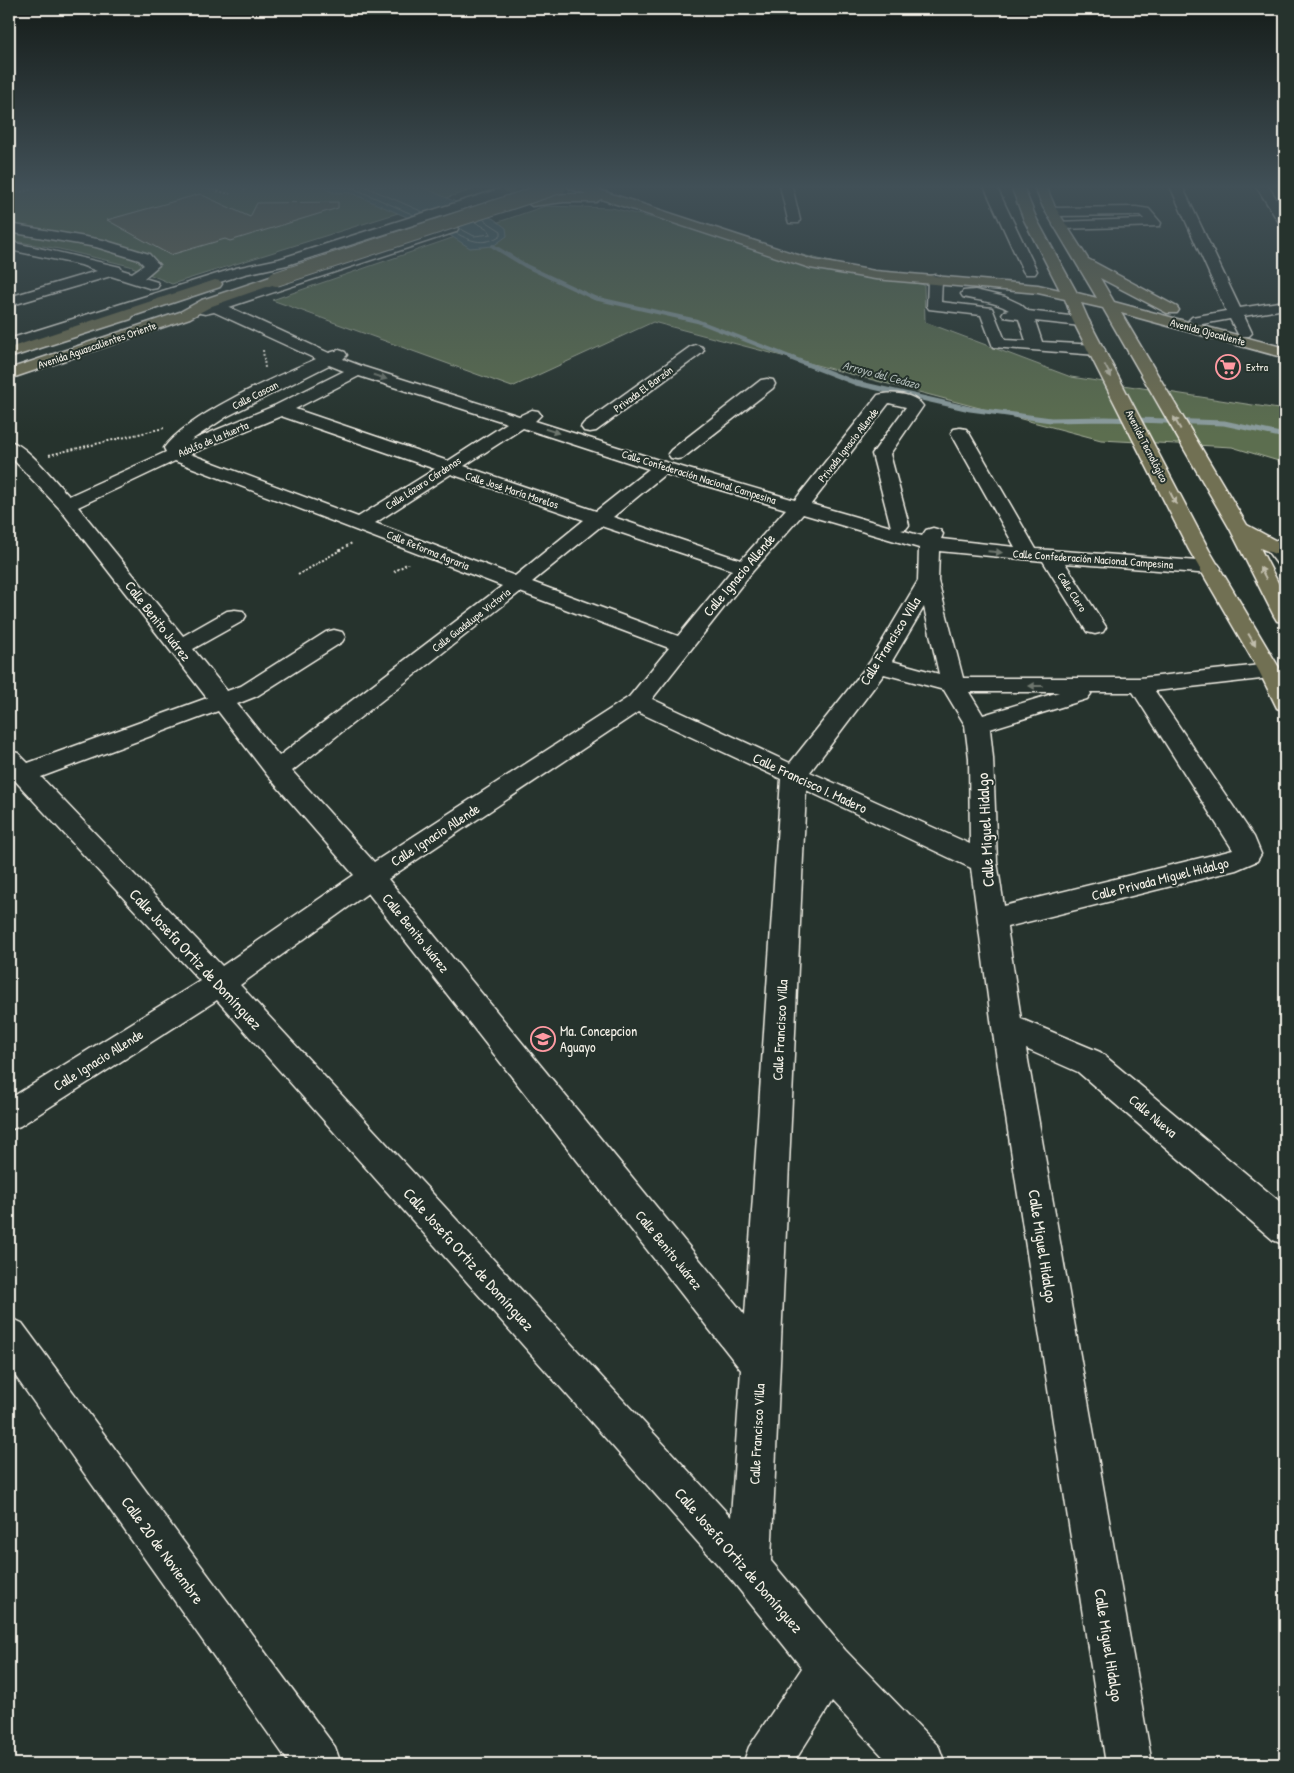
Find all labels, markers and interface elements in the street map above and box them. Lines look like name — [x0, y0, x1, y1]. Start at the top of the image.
street label: Avenida Ojocaliente — [1169, 315, 1248, 349]
street label: Avenida Aguascalientes Oriente — [36, 318, 159, 372]
supermarket icon: Extra — [1215, 354, 1241, 380]
water label: Arroyo del Cedazo — [841, 356, 922, 393]
place label: Extra — [1246, 360, 1269, 374]
street label: Privada El Barzón — [610, 363, 676, 415]
one-way arrow — [1104, 364, 1112, 378]
one-way arrow — [373, 373, 388, 381]
street label: Calle Cascan — [229, 377, 281, 413]
street label: Privada Ignacio Allende — [815, 405, 882, 485]
street label: Avenida Tecnológico — [1123, 407, 1171, 485]
one-way arrow — [1173, 416, 1181, 431]
street label: Adolfo de la Huerta — [176, 418, 251, 460]
one-way arrow — [545, 427, 560, 435]
street label: Calle Confederación Nacional Campesina — [620, 447, 778, 507]
street label: Calle Lázaro Cárdenas — [383, 453, 463, 513]
street label: Calle José María Morelos — [464, 468, 560, 512]
one-way arrow — [1169, 491, 1177, 505]
street label: Calle Reforma Agraria — [385, 527, 472, 573]
street label: Calle Ignacio Allende — [698, 529, 780, 621]
street label: Calle Confederación Nacional Campesina — [1012, 546, 1174, 572]
one-way arrow — [987, 548, 1003, 556]
one-way arrow — [1259, 565, 1267, 580]
street label: Calle Clero — [1054, 570, 1090, 615]
street label: Calle Benito Juárez — [121, 577, 196, 665]
street label: Calle Guadalupe Victoria — [429, 585, 514, 655]
street label: Calle Francisco Villa — [855, 592, 925, 689]
one-way arrow — [1248, 633, 1256, 648]
one-way arrow — [1028, 682, 1044, 690]
street label: Calle Francisco I. Madero — [750, 748, 871, 818]
street label: Calle Miguel Hidalgo — [971, 772, 999, 888]
street label: Calle Ignacio Allende — [387, 798, 484, 871]
street label: Calle Privada Miguel Hidalgo — [1089, 852, 1231, 906]
street label: Calle Josefa Ortiz de Domínguez — [125, 883, 268, 1035]
street label: Calle Benito Juárez — [378, 889, 454, 976]
street label: Calle Francisco Villa — [767, 978, 792, 1081]
place label: Ma. Concepcion Aguayo — [560, 1021, 637, 1057]
street label: Calle Ignacio Allende — [49, 1024, 147, 1096]
school or university icon: Ma. Concepcion Aguayo — [530, 1026, 556, 1052]
street label: Calle Nueva — [1125, 1090, 1182, 1142]
street label: Calle Josefa Ortiz de Domínguez — [399, 1183, 540, 1336]
street label: Calle Miguel Hidalgo — [1023, 1188, 1063, 1305]
street label: Calle Benito Juárez — [631, 1206, 707, 1293]
street label: Calle Francisco Villa — [744, 1382, 769, 1485]
street label: Calle Josefa Ortiz de Domínguez — [670, 1483, 808, 1638]
street label: Calle 20 de Noviembre — [117, 1492, 210, 1609]
street label: Calle Miguel Hidalgo — [1089, 1587, 1129, 1704]

